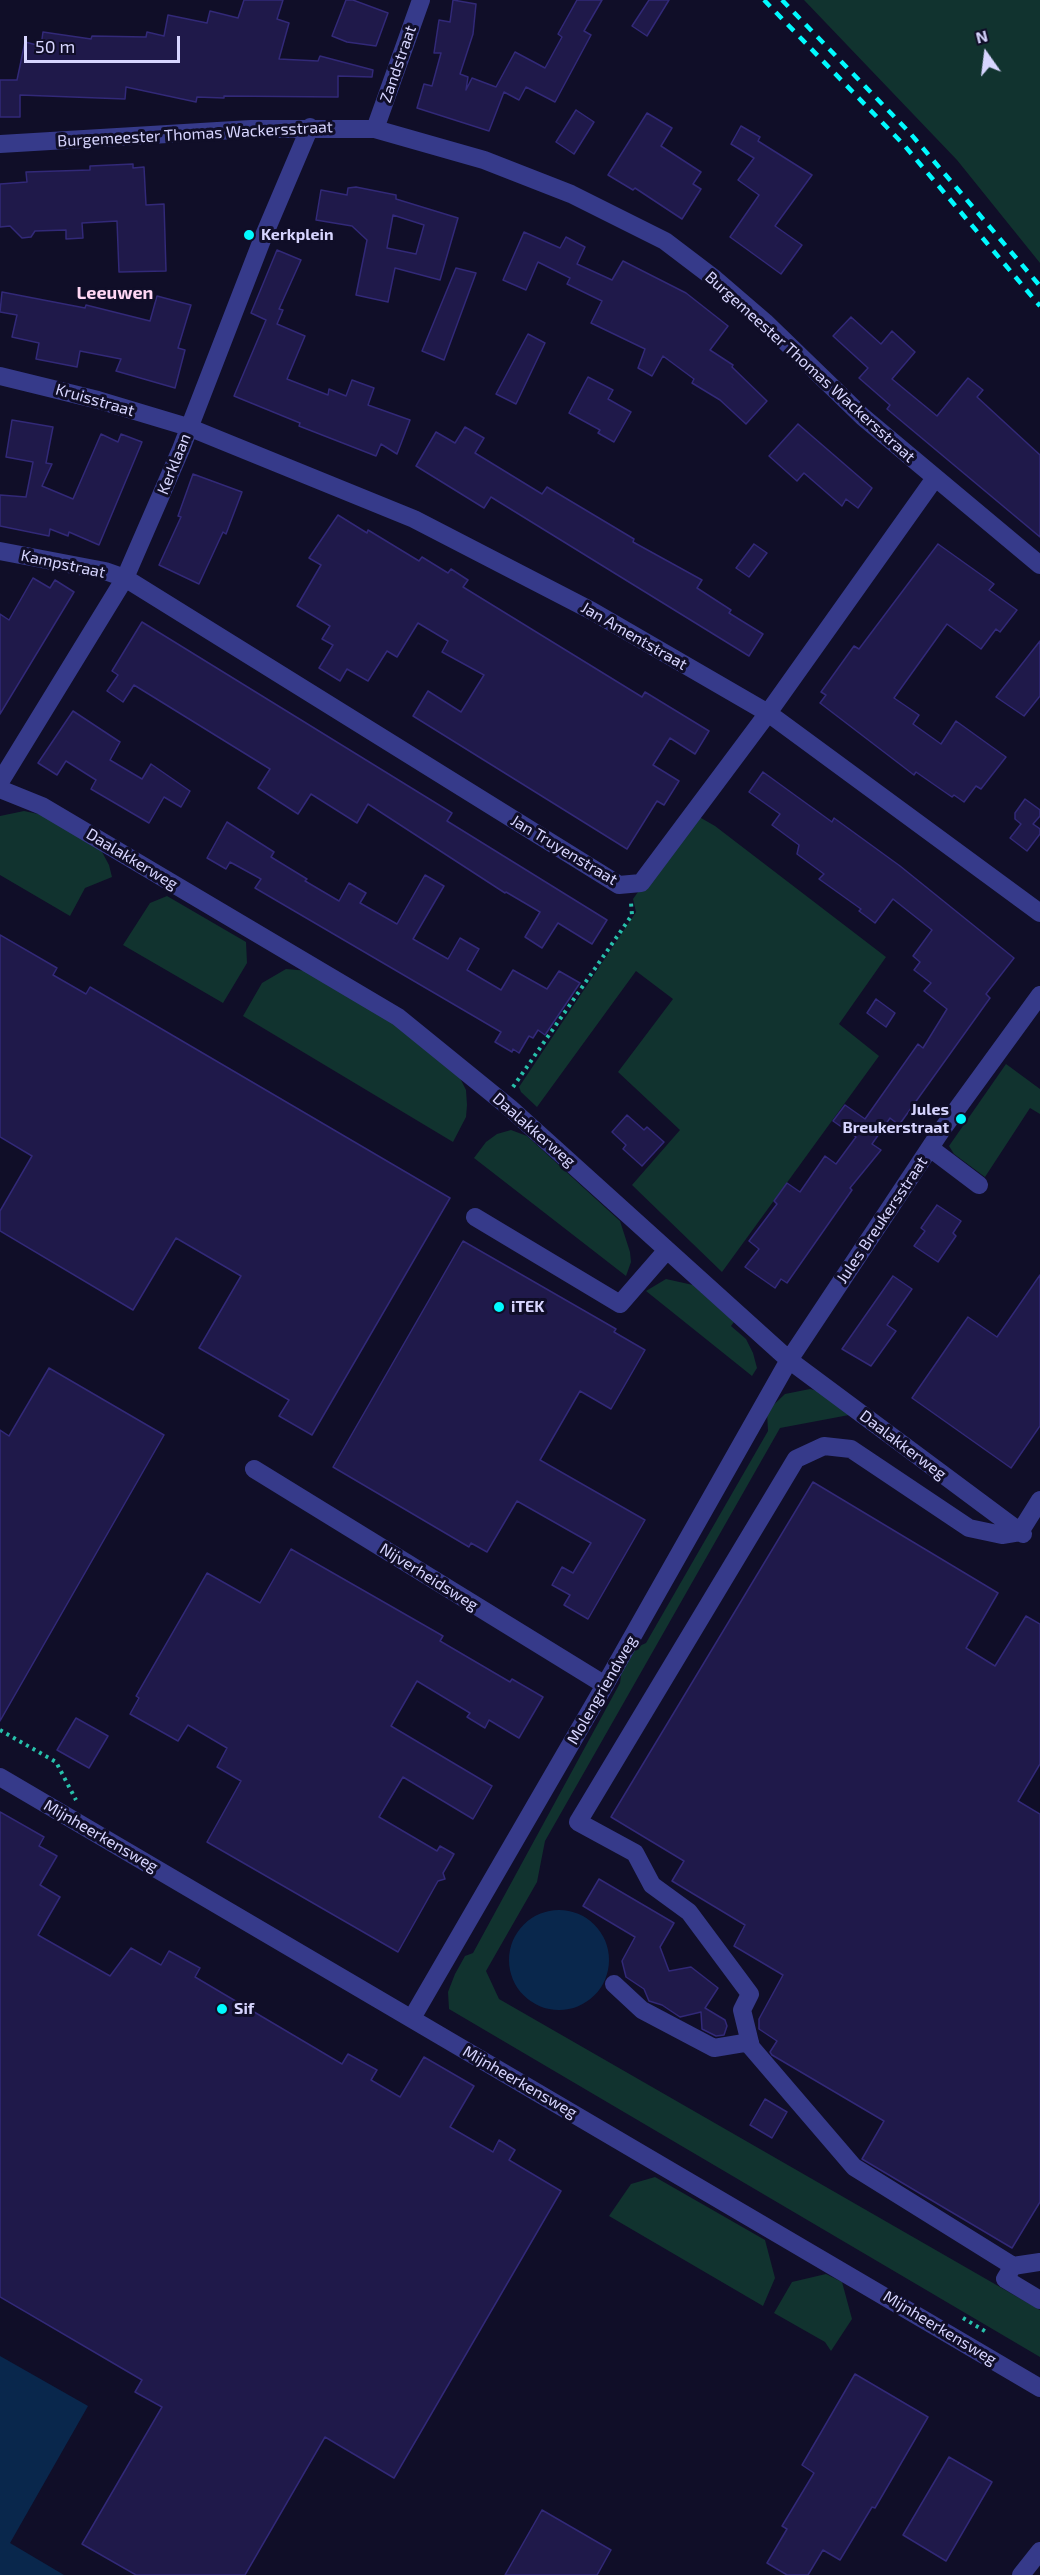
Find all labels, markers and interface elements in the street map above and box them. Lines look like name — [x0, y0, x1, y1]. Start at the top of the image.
street label: Zandstraat — [376, 23, 420, 105]
scale bar — [27, 24, 183, 62]
north arrow — [956, 24, 1016, 84]
text: N — [974, 25, 989, 47]
text: 50 m — [35, 35, 75, 57]
street label: Burgemeester Thomas Wackersstraat — [57, 117, 333, 151]
place label: Kerkplein — [261, 225, 334, 245]
marker: Kerkplein — [242, 228, 256, 242]
street label: Burgemeester Thomas Wackersstraat — [701, 268, 919, 466]
district label: Leeuwen — [77, 282, 153, 304]
street label: Kruisstraat — [53, 380, 137, 420]
street label: Kerklaan — [153, 431, 195, 497]
street label: Kampstraat — [19, 546, 107, 582]
street label: Jan Amentstraat — [578, 598, 690, 674]
street label: Jan Truyenstraat — [507, 811, 621, 889]
street label: Daalakkerweg — [83, 824, 181, 894]
street label: Daalakkerweg — [489, 1089, 579, 1171]
place label: Jules Breukerstraat — [842, 1100, 949, 1138]
marker: Jules Breukerstraat — [954, 1112, 968, 1126]
street label: Jules Breukersstraat — [832, 1153, 932, 1287]
place label: iTEK — [511, 1297, 544, 1317]
marker: iTEK — [492, 1300, 506, 1314]
street label: Daalakkerweg — [856, 1406, 950, 1484]
street label: Nijverheidsweg — [376, 1539, 482, 1615]
street label: Molengriendweg — [563, 1632, 641, 1748]
street label: Mijnheerkensweg — [40, 1795, 162, 1877]
place label: Sif — [234, 1999, 254, 2019]
marker: Sif — [215, 2002, 229, 2016]
street label: Mijnheerkensweg — [459, 2041, 581, 2123]
street label: Mijnheerkensweg — [880, 2287, 1000, 2369]

